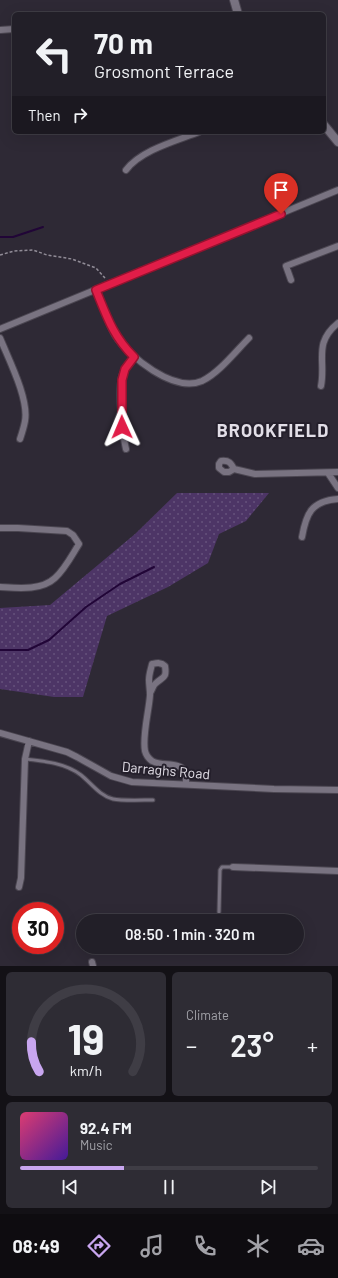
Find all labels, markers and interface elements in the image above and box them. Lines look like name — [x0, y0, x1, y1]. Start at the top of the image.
text: 70 m — [94, 26, 153, 60]
icon: left — [28, 28, 80, 80]
text: Grosmont Terrace — [94, 60, 234, 82]
icon: right — [69, 104, 91, 126]
text: Then — [28, 106, 61, 124]
pin — [264, 173, 298, 214]
icon: arrive — [270, 179, 292, 201]
position arrow — [101, 406, 143, 448]
district label: BROOKFIELD — [217, 419, 329, 441]
street label: Darraghs Road — [121, 758, 211, 782]
speed limit sign: 30 — [12, 902, 64, 954]
text: 08:50 · 1 min · 320 m — [125, 925, 255, 943]
text: Climate — [186, 1007, 229, 1023]
text: 19 — [68, 1013, 104, 1063]
text: 23° — [230, 1027, 274, 1063]
text: − — [186, 1032, 197, 1058]
text: + — [307, 1032, 318, 1058]
text: km/h — [70, 1062, 102, 1079]
text: 92.4 FM — [80, 1119, 132, 1137]
text: Music — [80, 1137, 113, 1153]
icon: previous — [59, 1176, 81, 1198]
icon: pause — [158, 1176, 180, 1198]
icon: next — [257, 1176, 279, 1198]
icon: directions — [85, 1232, 113, 1260]
icon: music — [138, 1232, 166, 1260]
icon: phone — [191, 1232, 219, 1260]
icon: climate — [244, 1232, 272, 1260]
icon: car — [297, 1232, 325, 1260]
text: 08:49 — [13, 1235, 60, 1257]

